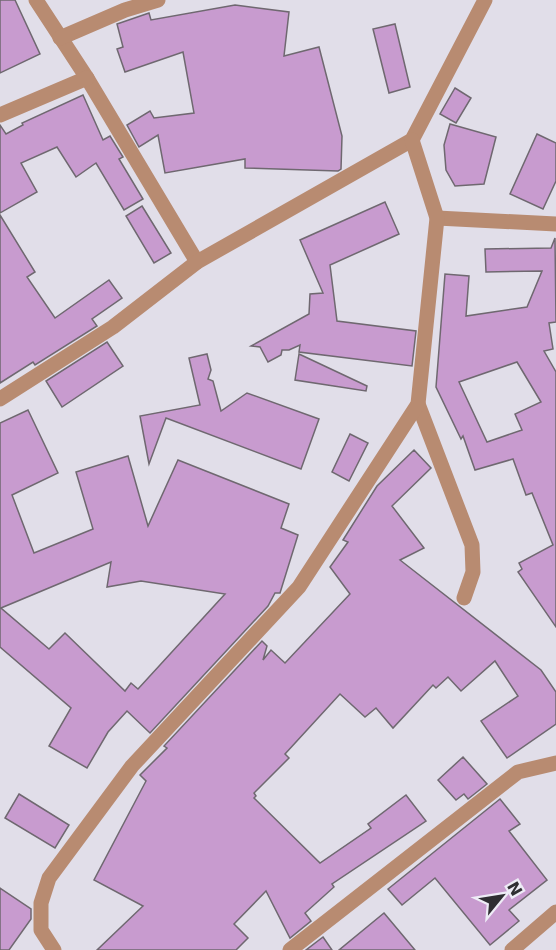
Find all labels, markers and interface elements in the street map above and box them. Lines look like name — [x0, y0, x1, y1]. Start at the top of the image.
north arrow — [472, 866, 532, 926]
text: N — [503, 878, 526, 899]

